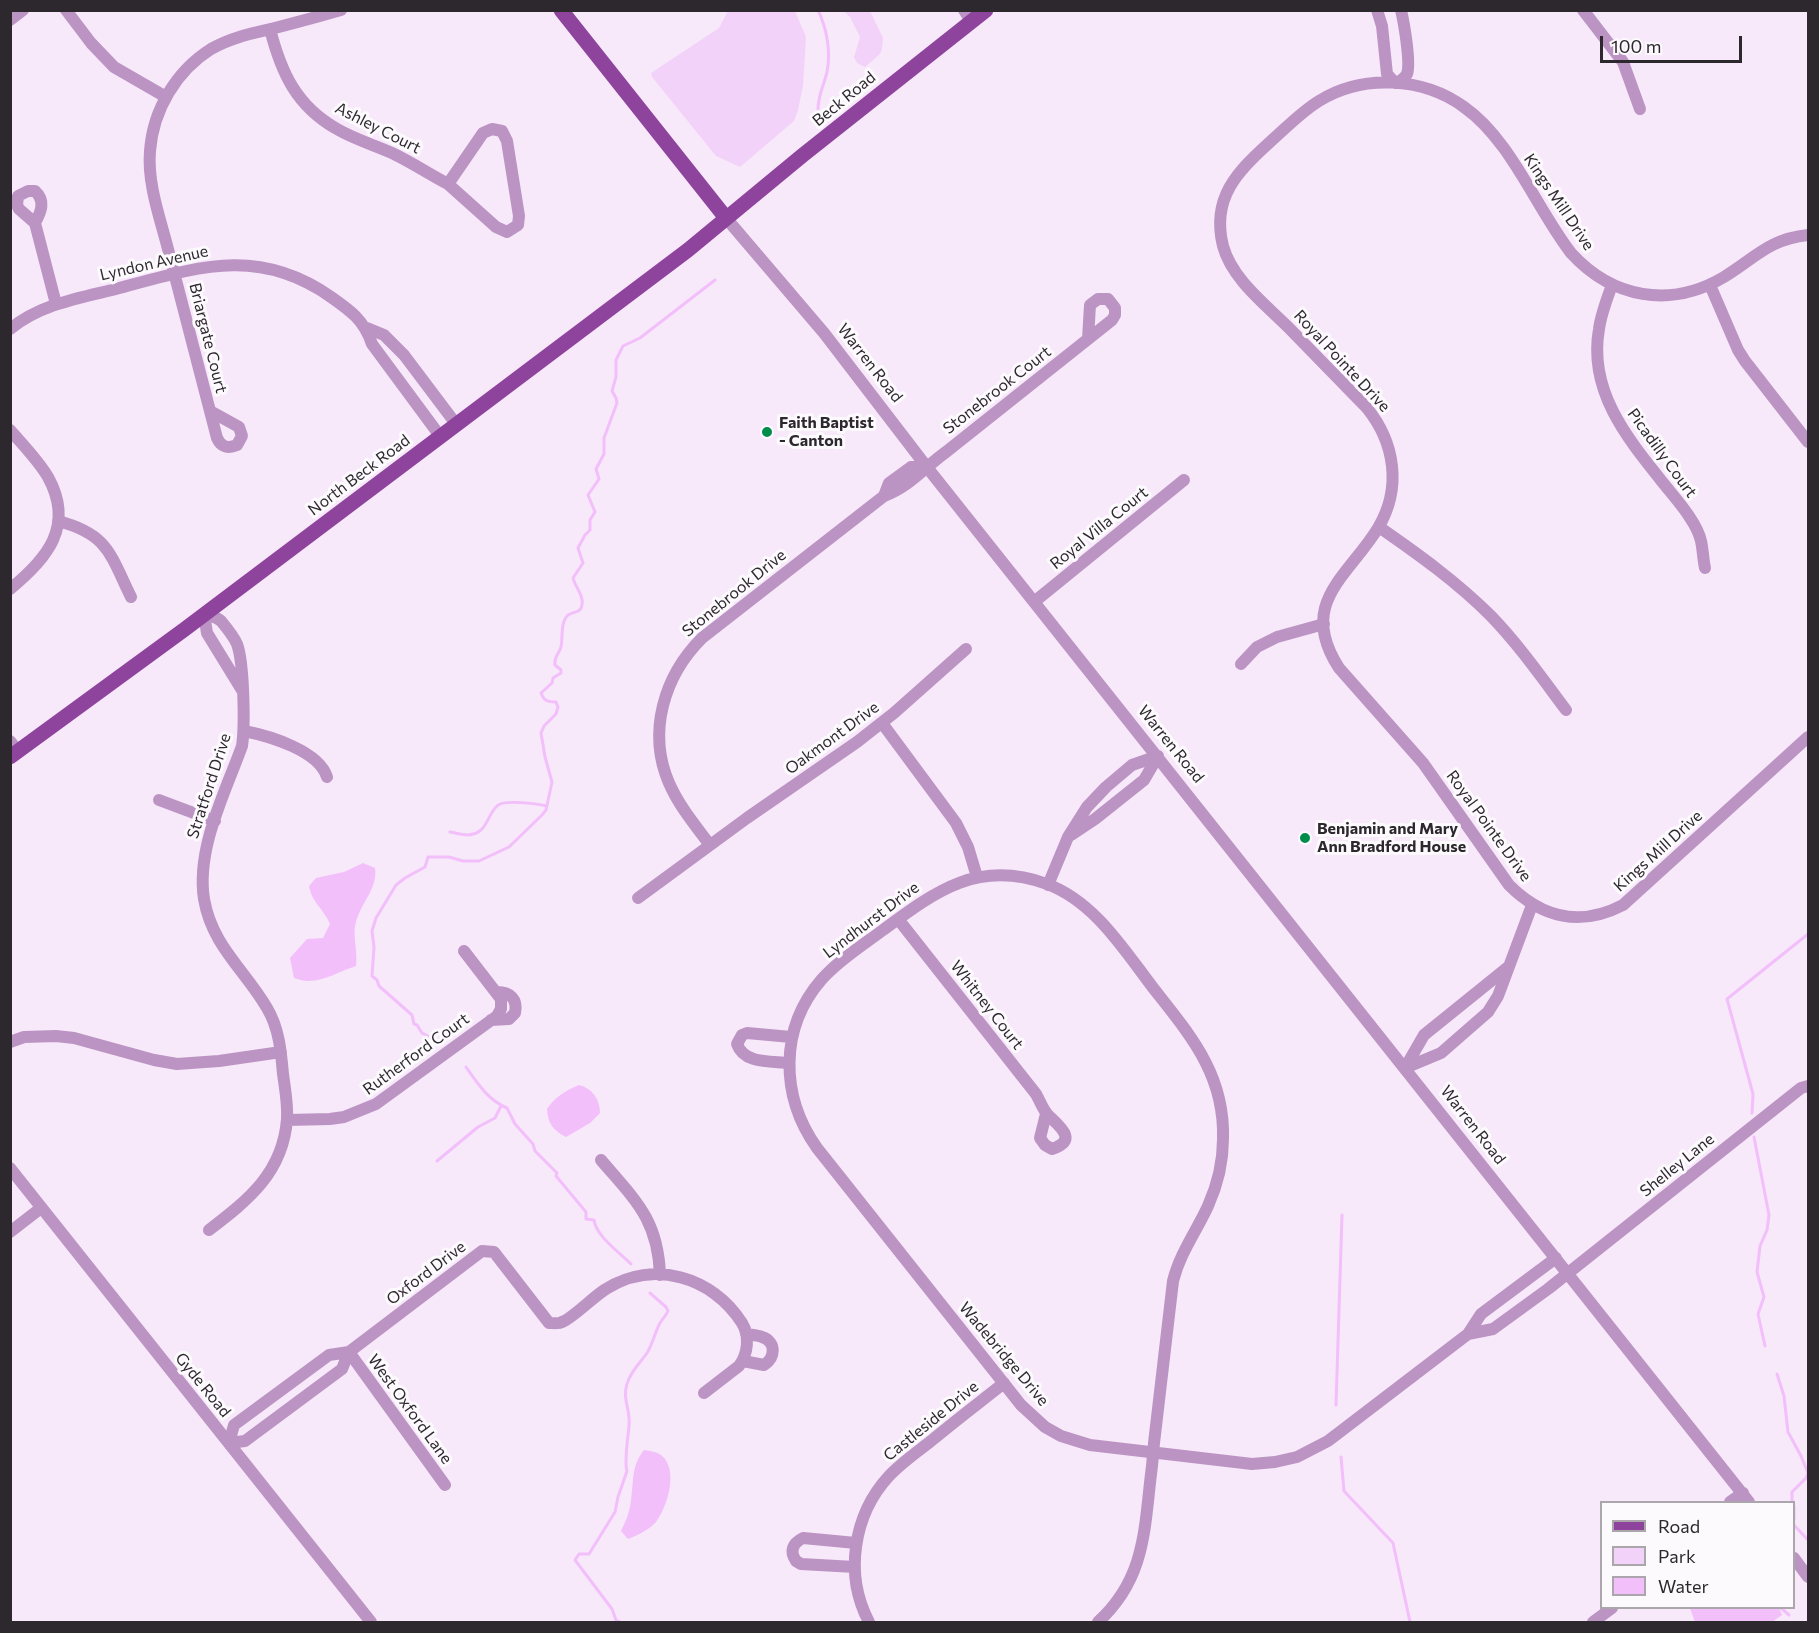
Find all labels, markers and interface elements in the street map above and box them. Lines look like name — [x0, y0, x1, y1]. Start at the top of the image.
scale bar — [1603, 24, 1746, 62]
text: 100 m — [1611, 35, 1661, 57]
street label: Beck Road — [809, 68, 879, 130]
street label: Ashley Court — [332, 98, 424, 158]
street label: Kings Mill Drive — [1520, 150, 1598, 254]
street label: Lyndon Avenue — [98, 241, 210, 285]
street label: Briargate Court — [185, 281, 231, 395]
street label: Royal Pointe Drive — [1290, 306, 1394, 416]
street label: Warren Road — [833, 320, 907, 406]
street label: Stonebrook Court — [939, 342, 1055, 438]
street label: Picadilly Court — [1623, 405, 1701, 501]
place label: Faith Baptist - Canton — [779, 413, 874, 451]
marker: Faith Baptist - Canton — [760, 425, 774, 439]
street label: North Beck Road — [304, 430, 414, 520]
street label: Royal Villa Court — [1046, 483, 1152, 573]
street label: Stonebrook Drive — [678, 545, 790, 641]
street label: Oakmont Drive — [781, 698, 883, 778]
street label: Warren Road — [1134, 701, 1208, 787]
street label: Stratford Drive — [183, 731, 235, 841]
street label: Royal Pointe Drive — [1442, 767, 1536, 885]
street label: Kings Mill Drive — [1610, 806, 1706, 896]
place label: Benjamin and Mary Ann Bradford House — [1317, 819, 1466, 857]
marker: Benjamin and Mary Ann Bradford House — [1298, 831, 1312, 845]
street label: Lyndhurst Drive — [819, 878, 923, 962]
street label: Whitney Court — [946, 957, 1028, 1053]
street label: Rutherford Court — [359, 1009, 473, 1099]
street label: Warren Road — [1436, 1082, 1510, 1168]
street label: Shelley Lane — [1636, 1129, 1718, 1201]
street label: Oxford Drive — [383, 1237, 469, 1309]
street label: Wadebridge Drive — [955, 1298, 1053, 1410]
street label: Gyde Road — [171, 1349, 235, 1421]
street label: West Oxford Lane — [364, 1350, 456, 1468]
street label: Castleside Drive — [880, 1377, 982, 1465]
legend — [1600, 1501, 1795, 1609]
text: Road — [1658, 1515, 1700, 1537]
text: Park — [1658, 1545, 1696, 1567]
text: Water — [1658, 1575, 1709, 1597]

